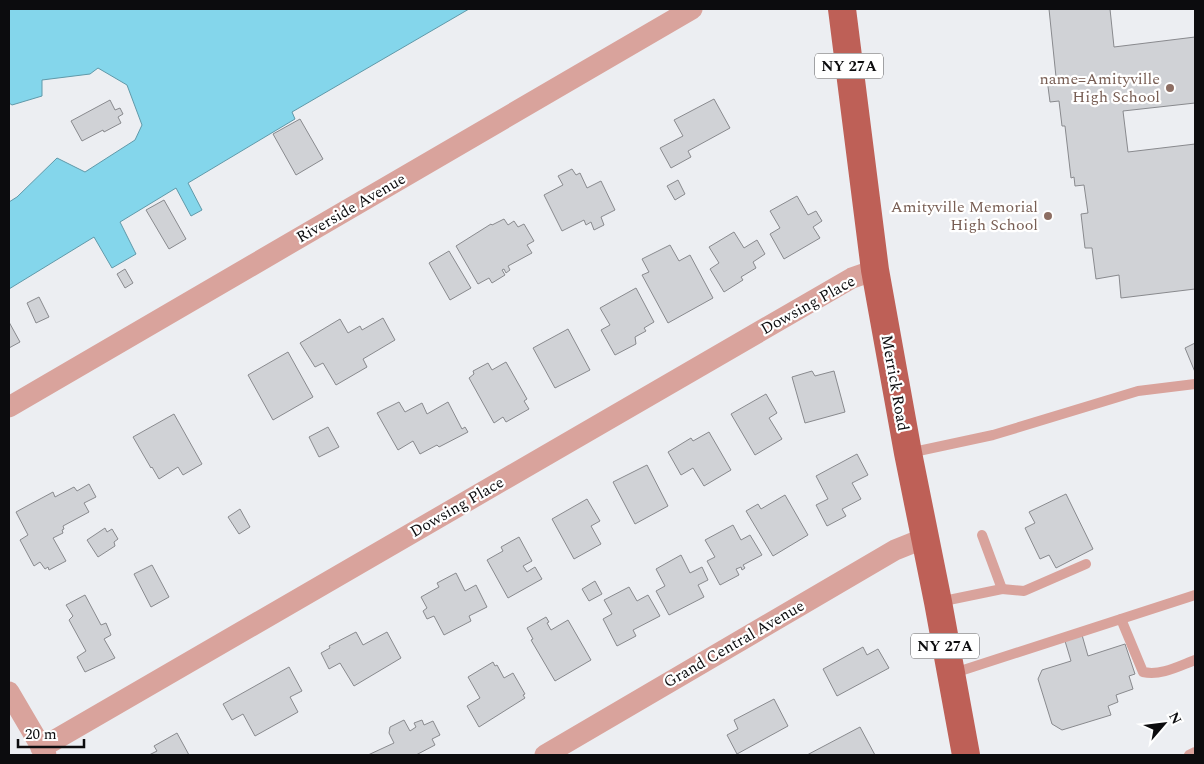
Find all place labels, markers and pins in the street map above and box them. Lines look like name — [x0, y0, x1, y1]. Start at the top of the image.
place label: name=Amityville High School — [1040, 67, 1160, 109]
marker: name=Amityville High School — [1164, 82, 1176, 94]
place label: Amityville Memorial High School — [891, 195, 1038, 237]
marker: Amityville Memorial High School — [1042, 210, 1054, 222]

